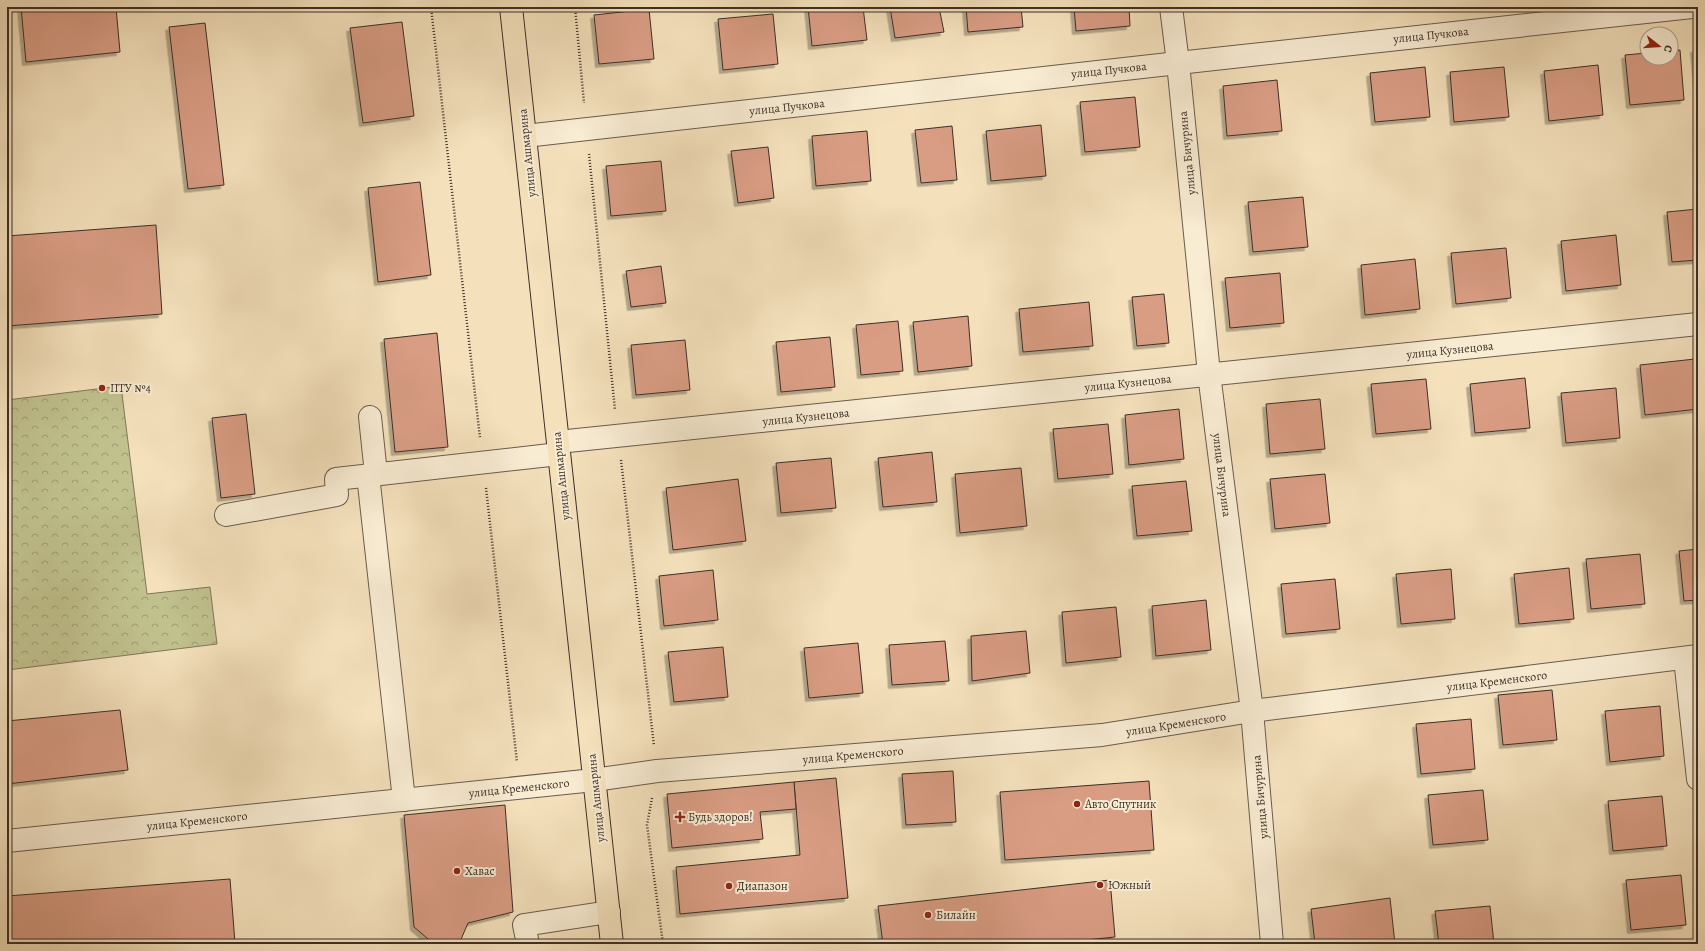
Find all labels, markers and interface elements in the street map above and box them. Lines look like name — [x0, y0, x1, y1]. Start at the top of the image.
street label: улица Пучкова — [1392, 23, 1470, 47]
north arrow — [1639, 26, 1679, 66]
text: С — [1660, 43, 1676, 54]
street label: улица Пучкова — [1070, 58, 1148, 82]
street label: улица Пучкова — [748, 95, 826, 119]
street label: улица Ашмарина — [514, 107, 540, 199]
street label: улица Бичурина — [1175, 110, 1199, 197]
street label: улица Кузнецова — [1405, 337, 1495, 363]
street label: улица Кузнецова — [1083, 370, 1173, 396]
place label: ПТУ №4 — [110, 380, 152, 396]
marker: ПТУ №4 — [97, 383, 107, 393]
street label: улица Кузнецова — [761, 404, 851, 430]
street label: улица Ашмарина — [548, 430, 574, 522]
street label: улица Бичурина — [1209, 431, 1235, 518]
street label: улица Кременского — [1445, 667, 1548, 695]
street label: улица Кременского — [1124, 708, 1227, 740]
street label: улица Кременского — [801, 743, 904, 767]
street label: улица Ашмарина — [583, 752, 609, 844]
street label: улица Бичурина — [1248, 754, 1272, 841]
street label: улица Кременского — [467, 775, 570, 801]
place label: Авто Спутник — [1084, 796, 1156, 812]
marker: Авто Спутник — [1072, 799, 1082, 809]
street label: улица Кременского — [145, 808, 248, 834]
place label: Будь здоров! — [688, 809, 753, 825]
marker: Будь здоров! — [675, 812, 685, 822]
place label: Хавас — [465, 863, 495, 879]
marker: Хавас — [452, 866, 462, 876]
place label: Южный — [1108, 877, 1151, 893]
place label: Диапазон — [737, 878, 788, 894]
marker: Южный — [1095, 880, 1105, 890]
marker: Диапазон — [724, 881, 734, 891]
place label: Билайн — [936, 907, 976, 923]
marker: Билайн — [923, 910, 933, 920]

